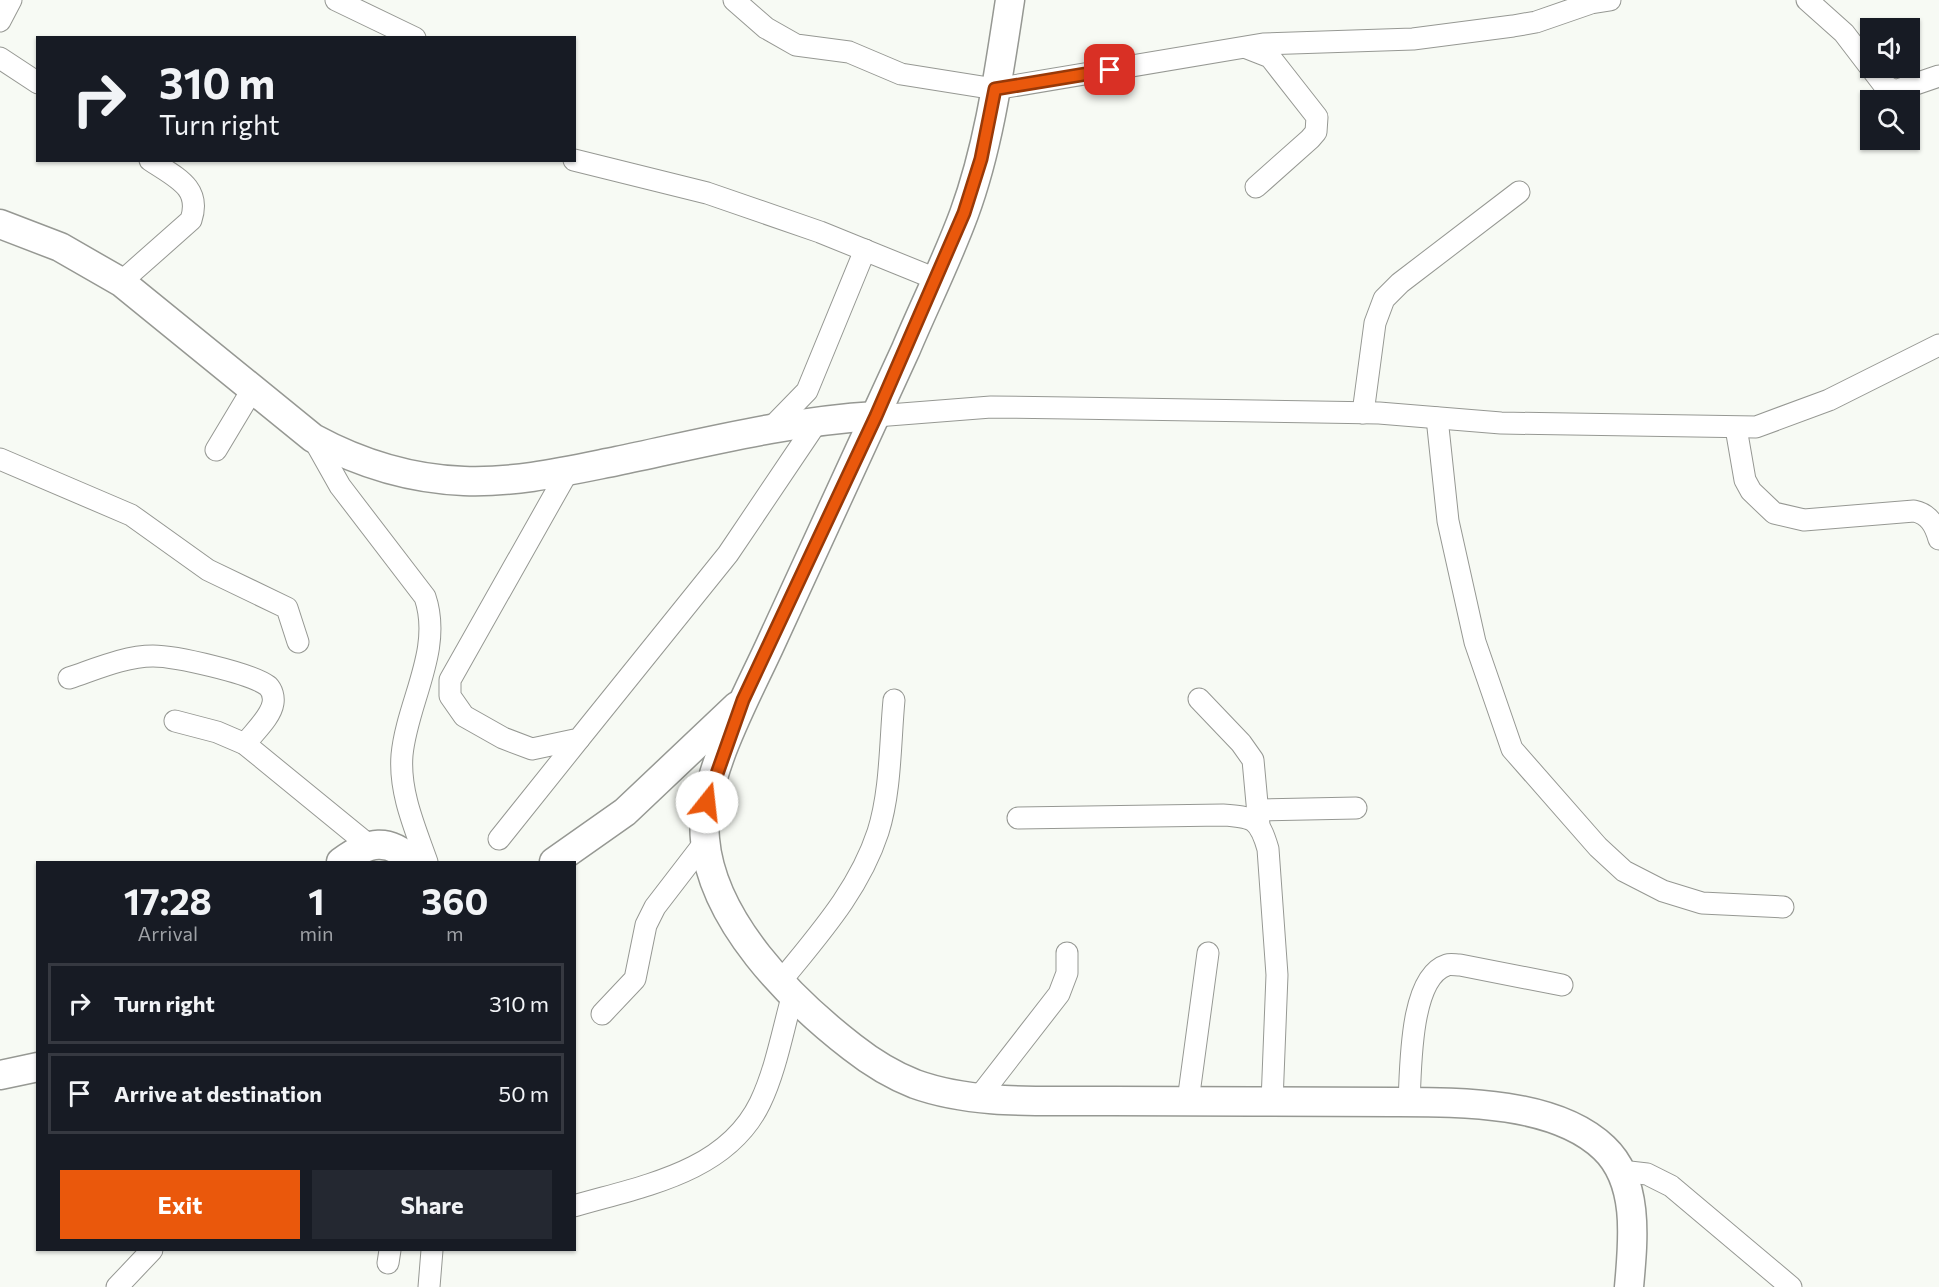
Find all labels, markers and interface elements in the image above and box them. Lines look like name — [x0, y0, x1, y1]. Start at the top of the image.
map controls — [1860, 18, 1920, 150]
button: sound — [1860, 18, 1920, 78]
pin — [1084, 44, 1135, 95]
icon: arrive — [1093, 53, 1126, 86]
text: 310 m — [159, 56, 275, 108]
icon: right — [60, 60, 138, 138]
button: search — [1860, 90, 1920, 150]
text: Turn right — [159, 108, 279, 141]
position arrow — [675, 770, 739, 834]
text: 17:28 — [124, 878, 212, 922]
text: 1 — [308, 878, 325, 922]
text: 360 — [421, 878, 488, 922]
text: Arrival — [137, 921, 198, 945]
text: min — [299, 921, 334, 945]
text: m — [446, 921, 463, 945]
icon: right — [63, 987, 96, 1020]
text: Turn right — [114, 990, 215, 1017]
text: 310 m — [489, 990, 549, 1017]
icon: arrive — [63, 1077, 96, 1110]
text: Arrive at destination — [114, 1080, 322, 1107]
text: 50 m — [499, 1080, 549, 1107]
button: Exit — [60, 1170, 300, 1239]
button: Share — [312, 1170, 552, 1239]

